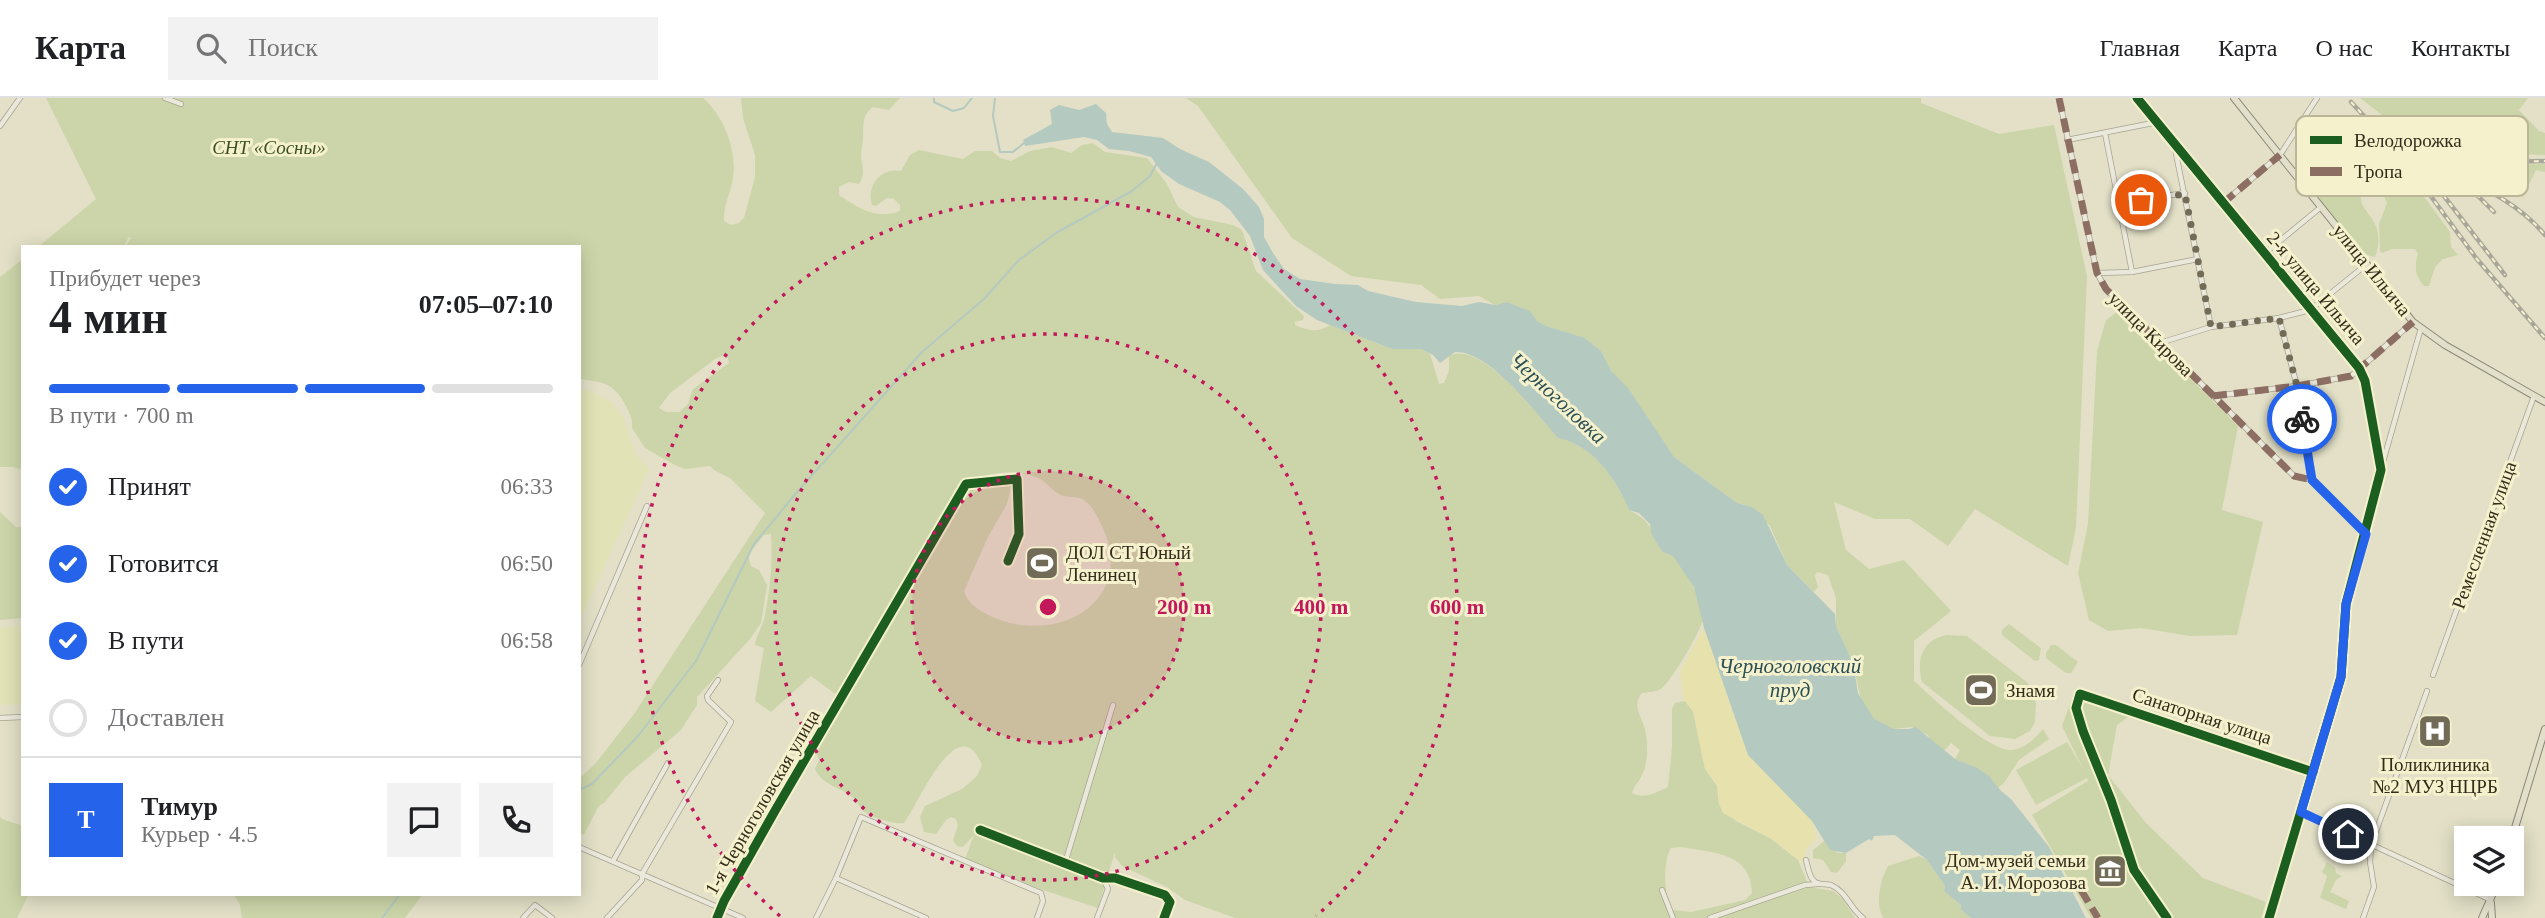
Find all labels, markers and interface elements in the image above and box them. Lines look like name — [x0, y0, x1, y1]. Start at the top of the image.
search box — [168, 17, 658, 80]
icon: search — [192, 29, 230, 67]
text: Карта — [35, 30, 126, 66]
text: Поиск — [248, 33, 318, 62]
text: Главная — [2099, 35, 2180, 61]
text: Карта — [2218, 35, 2277, 61]
text: О нас — [2315, 35, 2373, 61]
text: Контакты — [2411, 35, 2510, 61]
legend — [2296, 116, 2528, 196]
text: Велодорожка — [2354, 130, 2462, 151]
park label: СНТ «Сосны» — [212, 137, 326, 158]
text: Тропа — [2354, 161, 2403, 182]
pin — [2111, 170, 2171, 230]
icon: bag — [2122, 181, 2160, 219]
street label: улица Ильича — [2329, 220, 2416, 320]
street label: 2-я улица Ильича — [2263, 227, 2370, 349]
text: Прибудет через — [49, 266, 201, 291]
street label: улица Кирова — [2104, 287, 2198, 381]
text: 07:05–07:10 — [419, 290, 553, 319]
text: 4 мин — [49, 292, 168, 343]
water label: Черноголовка — [1505, 348, 1611, 448]
courier — [2267, 384, 2337, 454]
icon: bike — [2283, 400, 2321, 438]
text: В пути · 700 m — [49, 403, 194, 428]
street label: Ремесленная улица — [2448, 458, 2521, 612]
icon: check — [49, 468, 87, 506]
text: Принят — [108, 472, 191, 501]
text: 06:33 — [501, 474, 553, 499]
place label: ДОЛ СТ Юный Ленинец — [1066, 542, 1191, 585]
sports icon: ДОЛ СТ Юный Ленинец — [1023, 544, 1061, 582]
icon: check — [49, 545, 87, 583]
text: Готовится — [108, 549, 219, 578]
text: 06:50 — [501, 551, 553, 576]
centre of rings — [1036, 595, 1060, 619]
text: 200 m — [1157, 595, 1212, 619]
text: 400 m — [1294, 595, 1349, 619]
text: 600 m — [1430, 595, 1485, 619]
icon: check — [49, 622, 87, 660]
text: В пути — [108, 626, 184, 655]
text: 06:58 — [501, 628, 553, 653]
water label: Черноголовский пруд — [1719, 654, 1862, 702]
sports icon: Знамя — [1962, 671, 2000, 709]
place label: Знамя — [2006, 680, 2055, 701]
street label: Санаторная улица — [2130, 684, 2275, 749]
text: Доставлен — [108, 703, 225, 732]
street label: 1-я Черноголовская улица — [700, 705, 824, 898]
hospital icon: Поликлиника №2 МУЗ НЦРБ — [2416, 712, 2454, 750]
place label: Поликлиника №2 МУЗ НЦРБ — [2372, 754, 2498, 797]
button: chat — [387, 783, 461, 857]
button: phone — [479, 783, 553, 857]
text: Тимур — [141, 792, 218, 821]
pin — [2318, 804, 2378, 864]
text: Т — [77, 805, 95, 834]
icon: home — [2329, 815, 2367, 853]
text: Курьер · 4.5 — [141, 822, 258, 847]
map controls — [2454, 826, 2524, 896]
button: layers — [2454, 826, 2524, 896]
place label: Дом-музей семьи А. И. Морозова — [1945, 850, 2087, 893]
museum icon: Дом-музей семьи А. И. Морозова — [2091, 852, 2129, 890]

